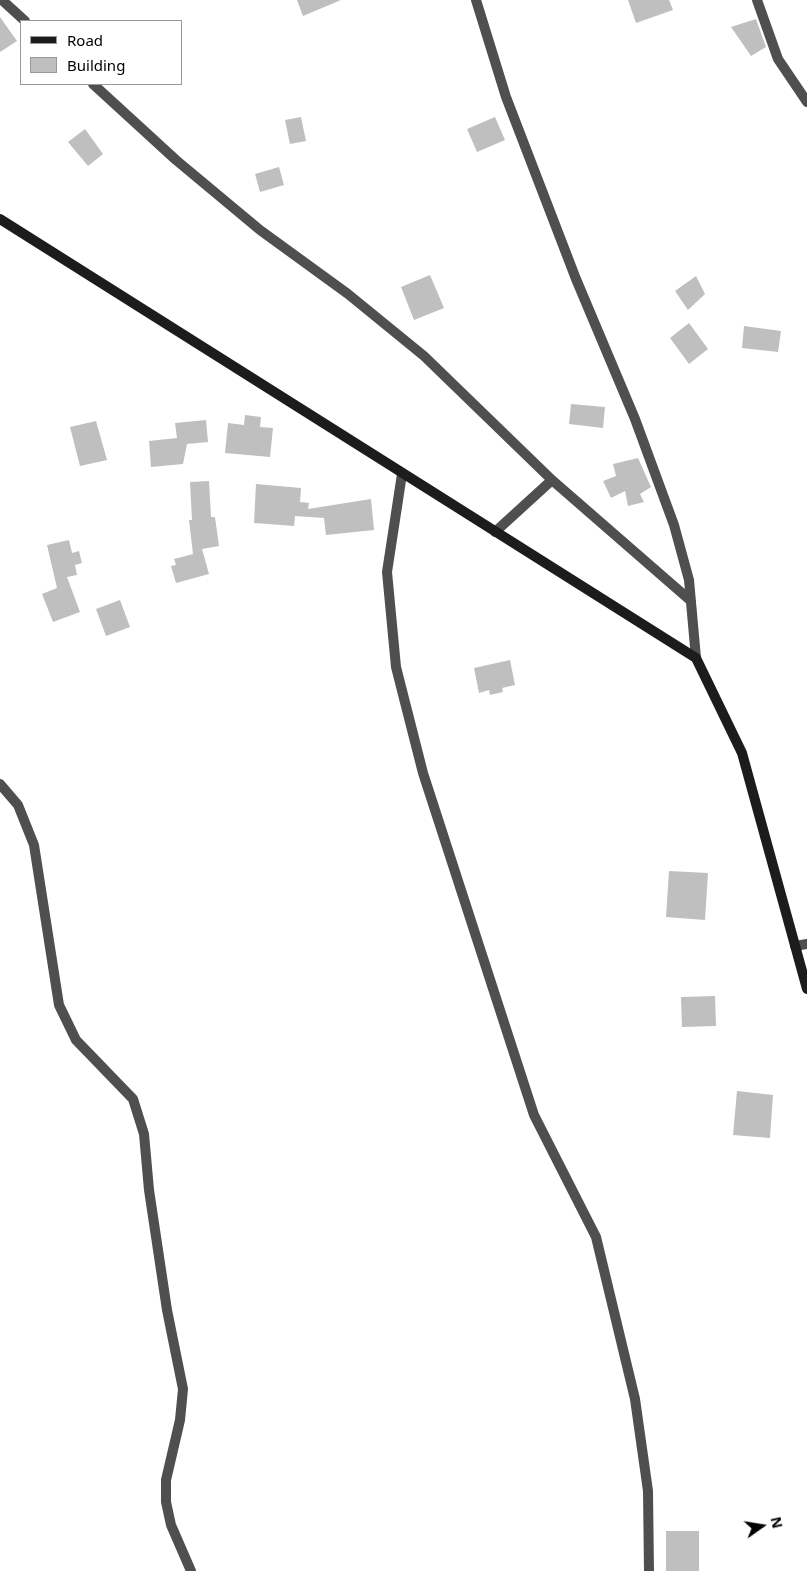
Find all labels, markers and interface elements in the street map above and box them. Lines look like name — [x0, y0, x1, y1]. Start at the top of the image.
legend — [20, 20, 182, 85]
text: Road — [67, 30, 103, 50]
text: Building — [67, 55, 125, 75]
north arrow — [737, 1501, 787, 1551]
text: N — [767, 1515, 788, 1530]

